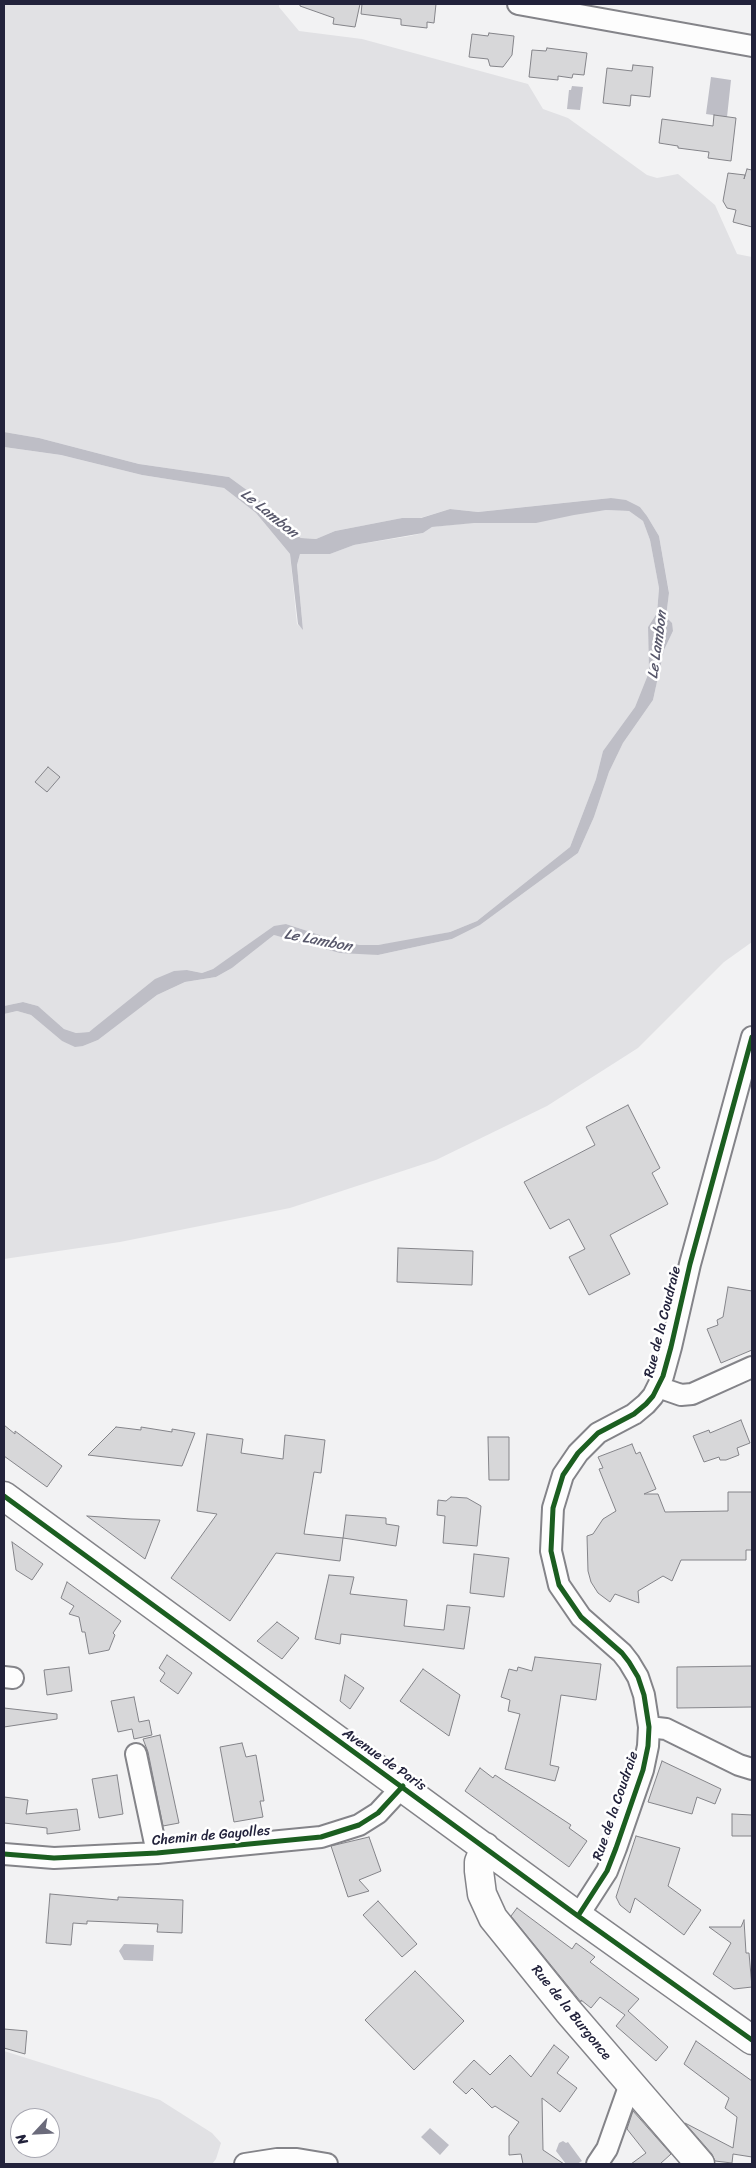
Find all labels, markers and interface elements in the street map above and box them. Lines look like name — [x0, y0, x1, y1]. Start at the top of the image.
water label: Le Lambon — [237, 486, 301, 542]
water label: Le Lambon — [644, 610, 672, 680]
water label: Le Lambon — [283, 926, 353, 956]
street label: Rue de la Coudraie — [641, 1265, 685, 1379]
street label: Avenue de Paris — [339, 1725, 429, 1795]
street label: Rue de la Coudraie — [589, 1749, 643, 1863]
street label: Chemin de Gayolles — [151, 1822, 271, 1850]
street label: Rue de la Burgonce — [528, 1962, 614, 2064]
north arrow — [10, 2108, 60, 2158]
text: N — [8, 2129, 35, 2149]

